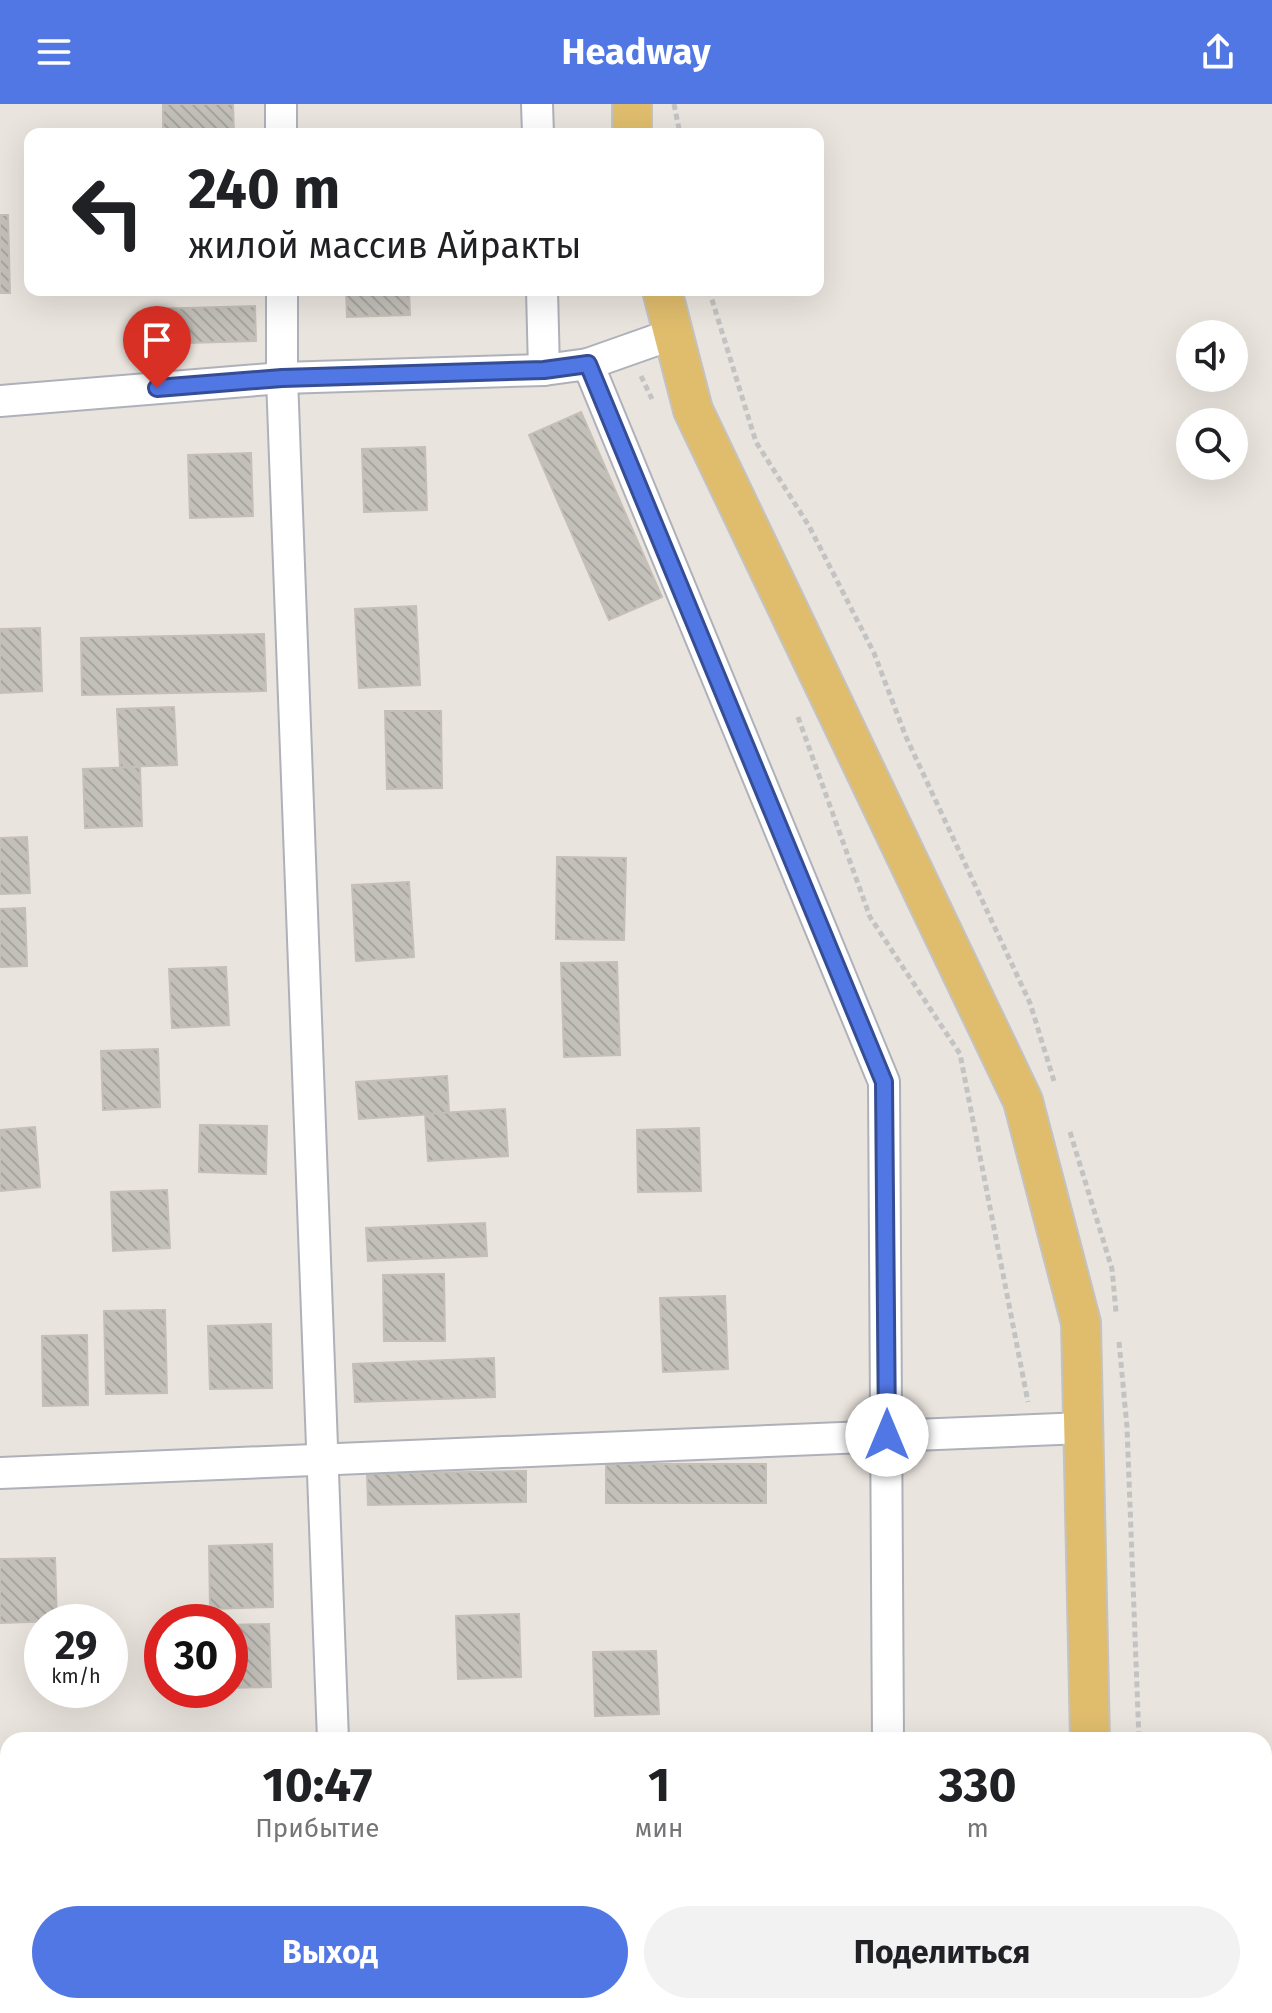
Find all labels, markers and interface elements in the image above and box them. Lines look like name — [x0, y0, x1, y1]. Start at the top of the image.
icon: menu — [32, 30, 76, 74]
text: Headway — [561, 30, 711, 74]
icon: share — [1196, 30, 1240, 74]
text: 240 m — [188, 156, 340, 223]
icon: left — [56, 160, 160, 264]
text: жилой массив Айракты — [188, 224, 581, 268]
pin — [123, 306, 191, 388]
icon: arrive — [135, 318, 179, 362]
map controls — [1176, 320, 1248, 480]
button: sound — [1176, 320, 1248, 392]
button: search — [1176, 408, 1248, 480]
position arrow — [845, 1393, 929, 1477]
speed limit sign: 30 — [144, 1604, 248, 1708]
text: 29 — [55, 1622, 97, 1670]
text: km/h — [51, 1664, 101, 1688]
text: 10:47 — [262, 1756, 372, 1814]
text: 1 — [648, 1756, 670, 1814]
text: 330 — [939, 1756, 1017, 1814]
text: Прибытие — [255, 1813, 380, 1844]
text: мин — [635, 1813, 683, 1844]
text: m — [967, 1813, 989, 1844]
button: Выход — [32, 1906, 628, 1998]
button: Поделиться — [644, 1906, 1240, 1998]

